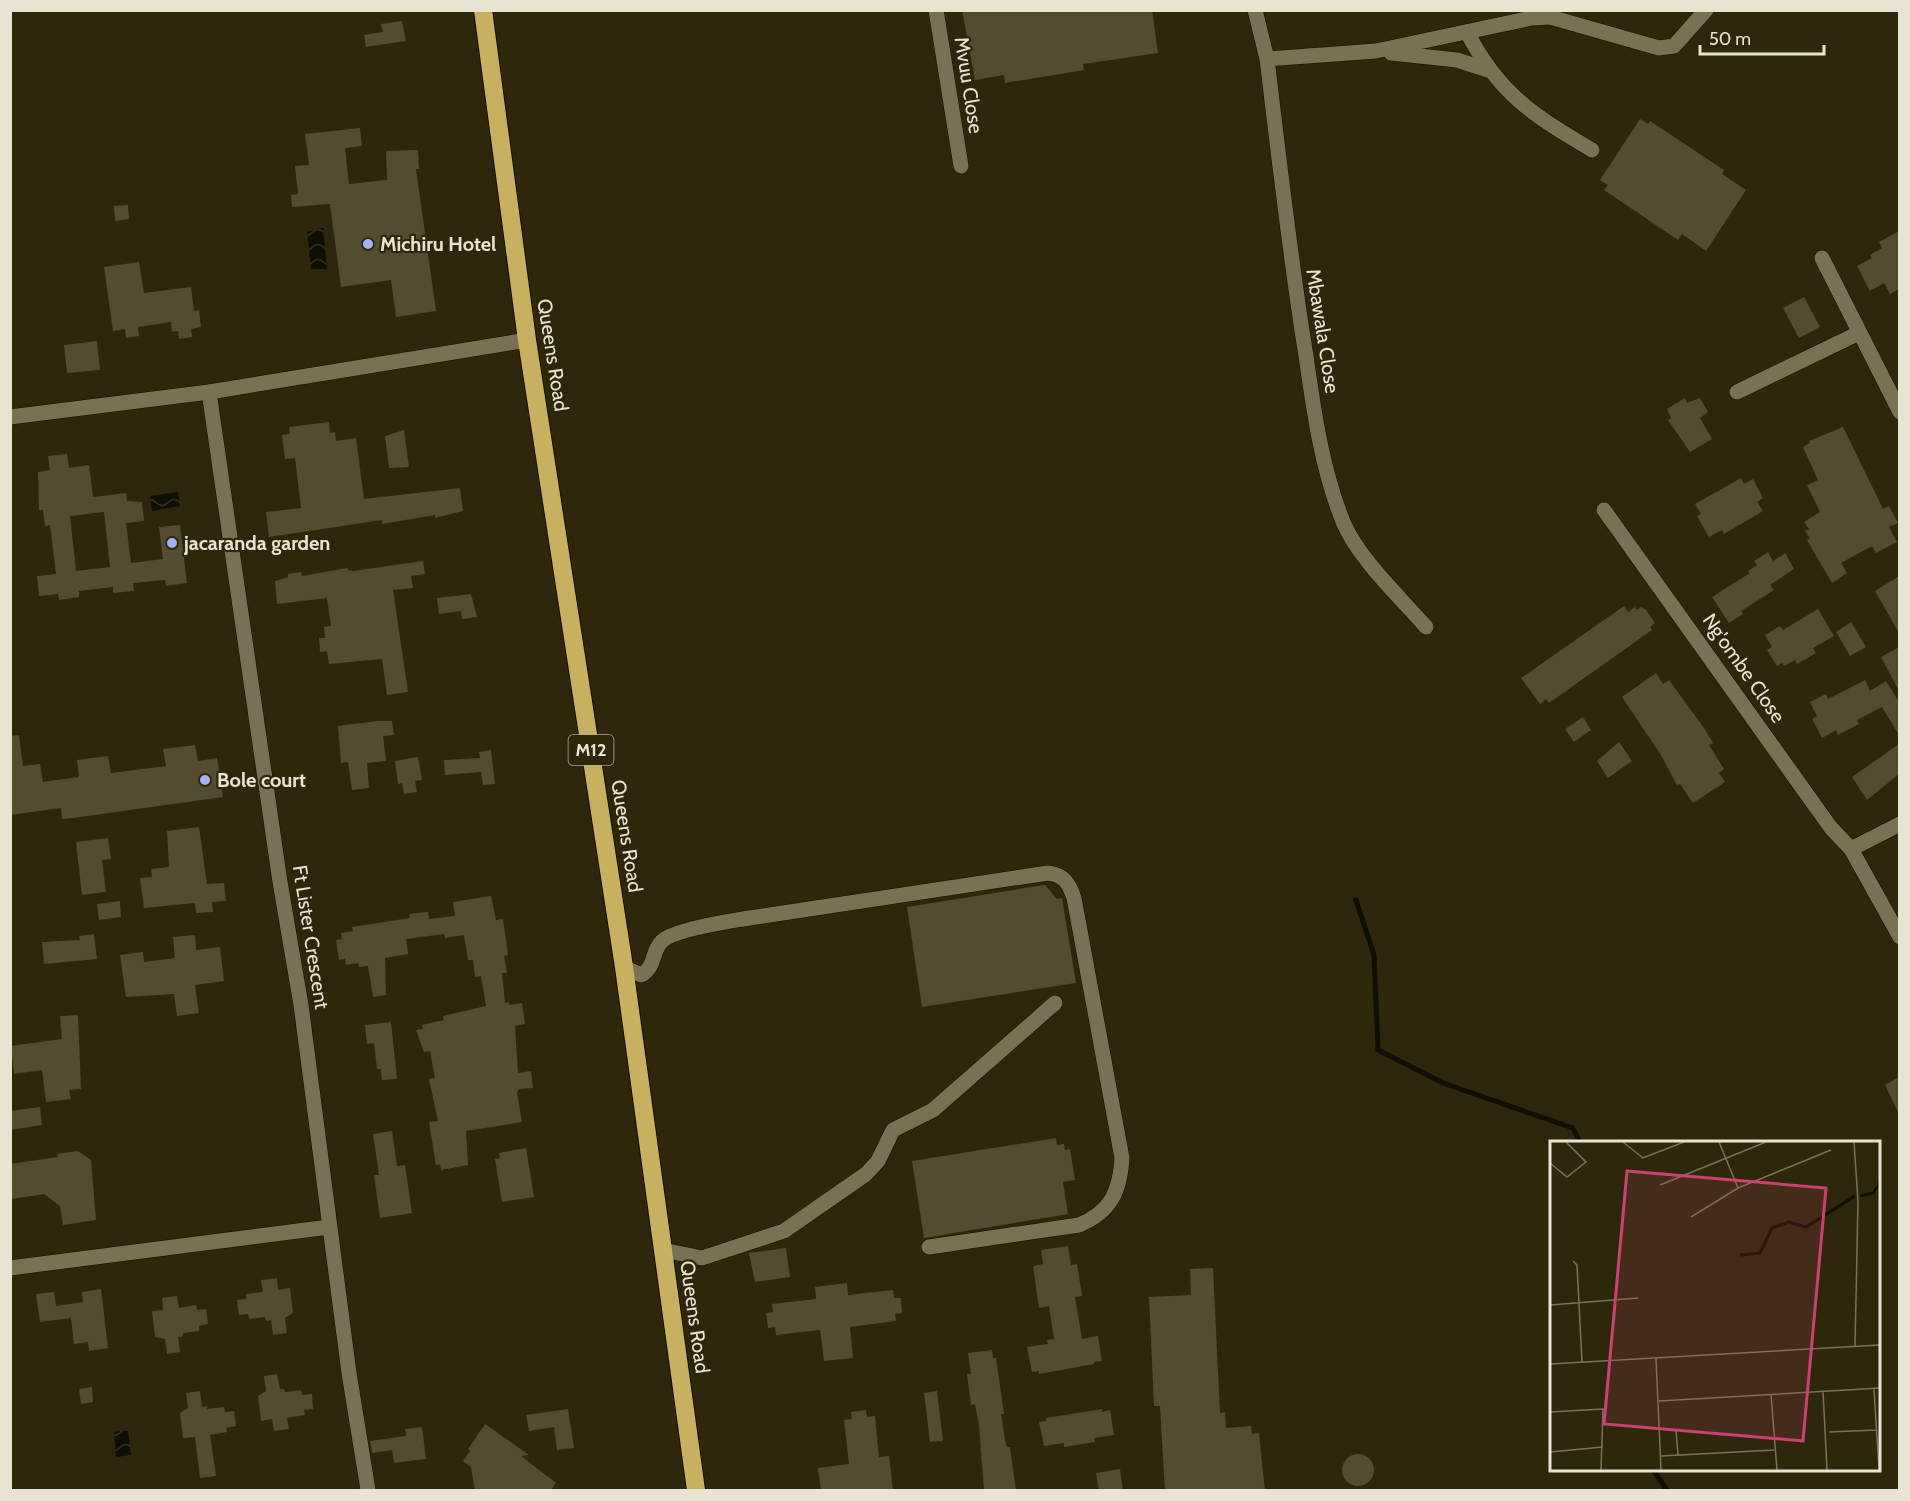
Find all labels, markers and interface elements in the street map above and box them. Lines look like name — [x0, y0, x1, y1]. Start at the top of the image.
scale bar — [1700, 18, 1824, 56]
text: 50 m — [1709, 28, 1751, 50]
street label: Mvuu Close — [950, 35, 988, 135]
place label: Michiru Hotel — [380, 232, 496, 256]
marker: Michiru Hotel — [361, 237, 375, 251]
street label: Mbawala Close — [1301, 267, 1345, 395]
street label: Queens Road — [532, 297, 574, 413]
place label: jacaranda garden — [183, 531, 330, 555]
marker: jacaranda garden — [165, 536, 179, 550]
street label: Ng'ombe Close — [1698, 609, 1790, 727]
road number: M12 — [568, 735, 614, 765]
place label: Bole court — [217, 768, 306, 792]
marker: Bole court — [198, 773, 212, 787]
street label: Queens Road — [606, 778, 648, 894]
street label: Ft Lister Crescent — [288, 863, 334, 1011]
inset map — [1550, 1141, 1880, 1471]
street label: Queens Road — [675, 1259, 715, 1375]

